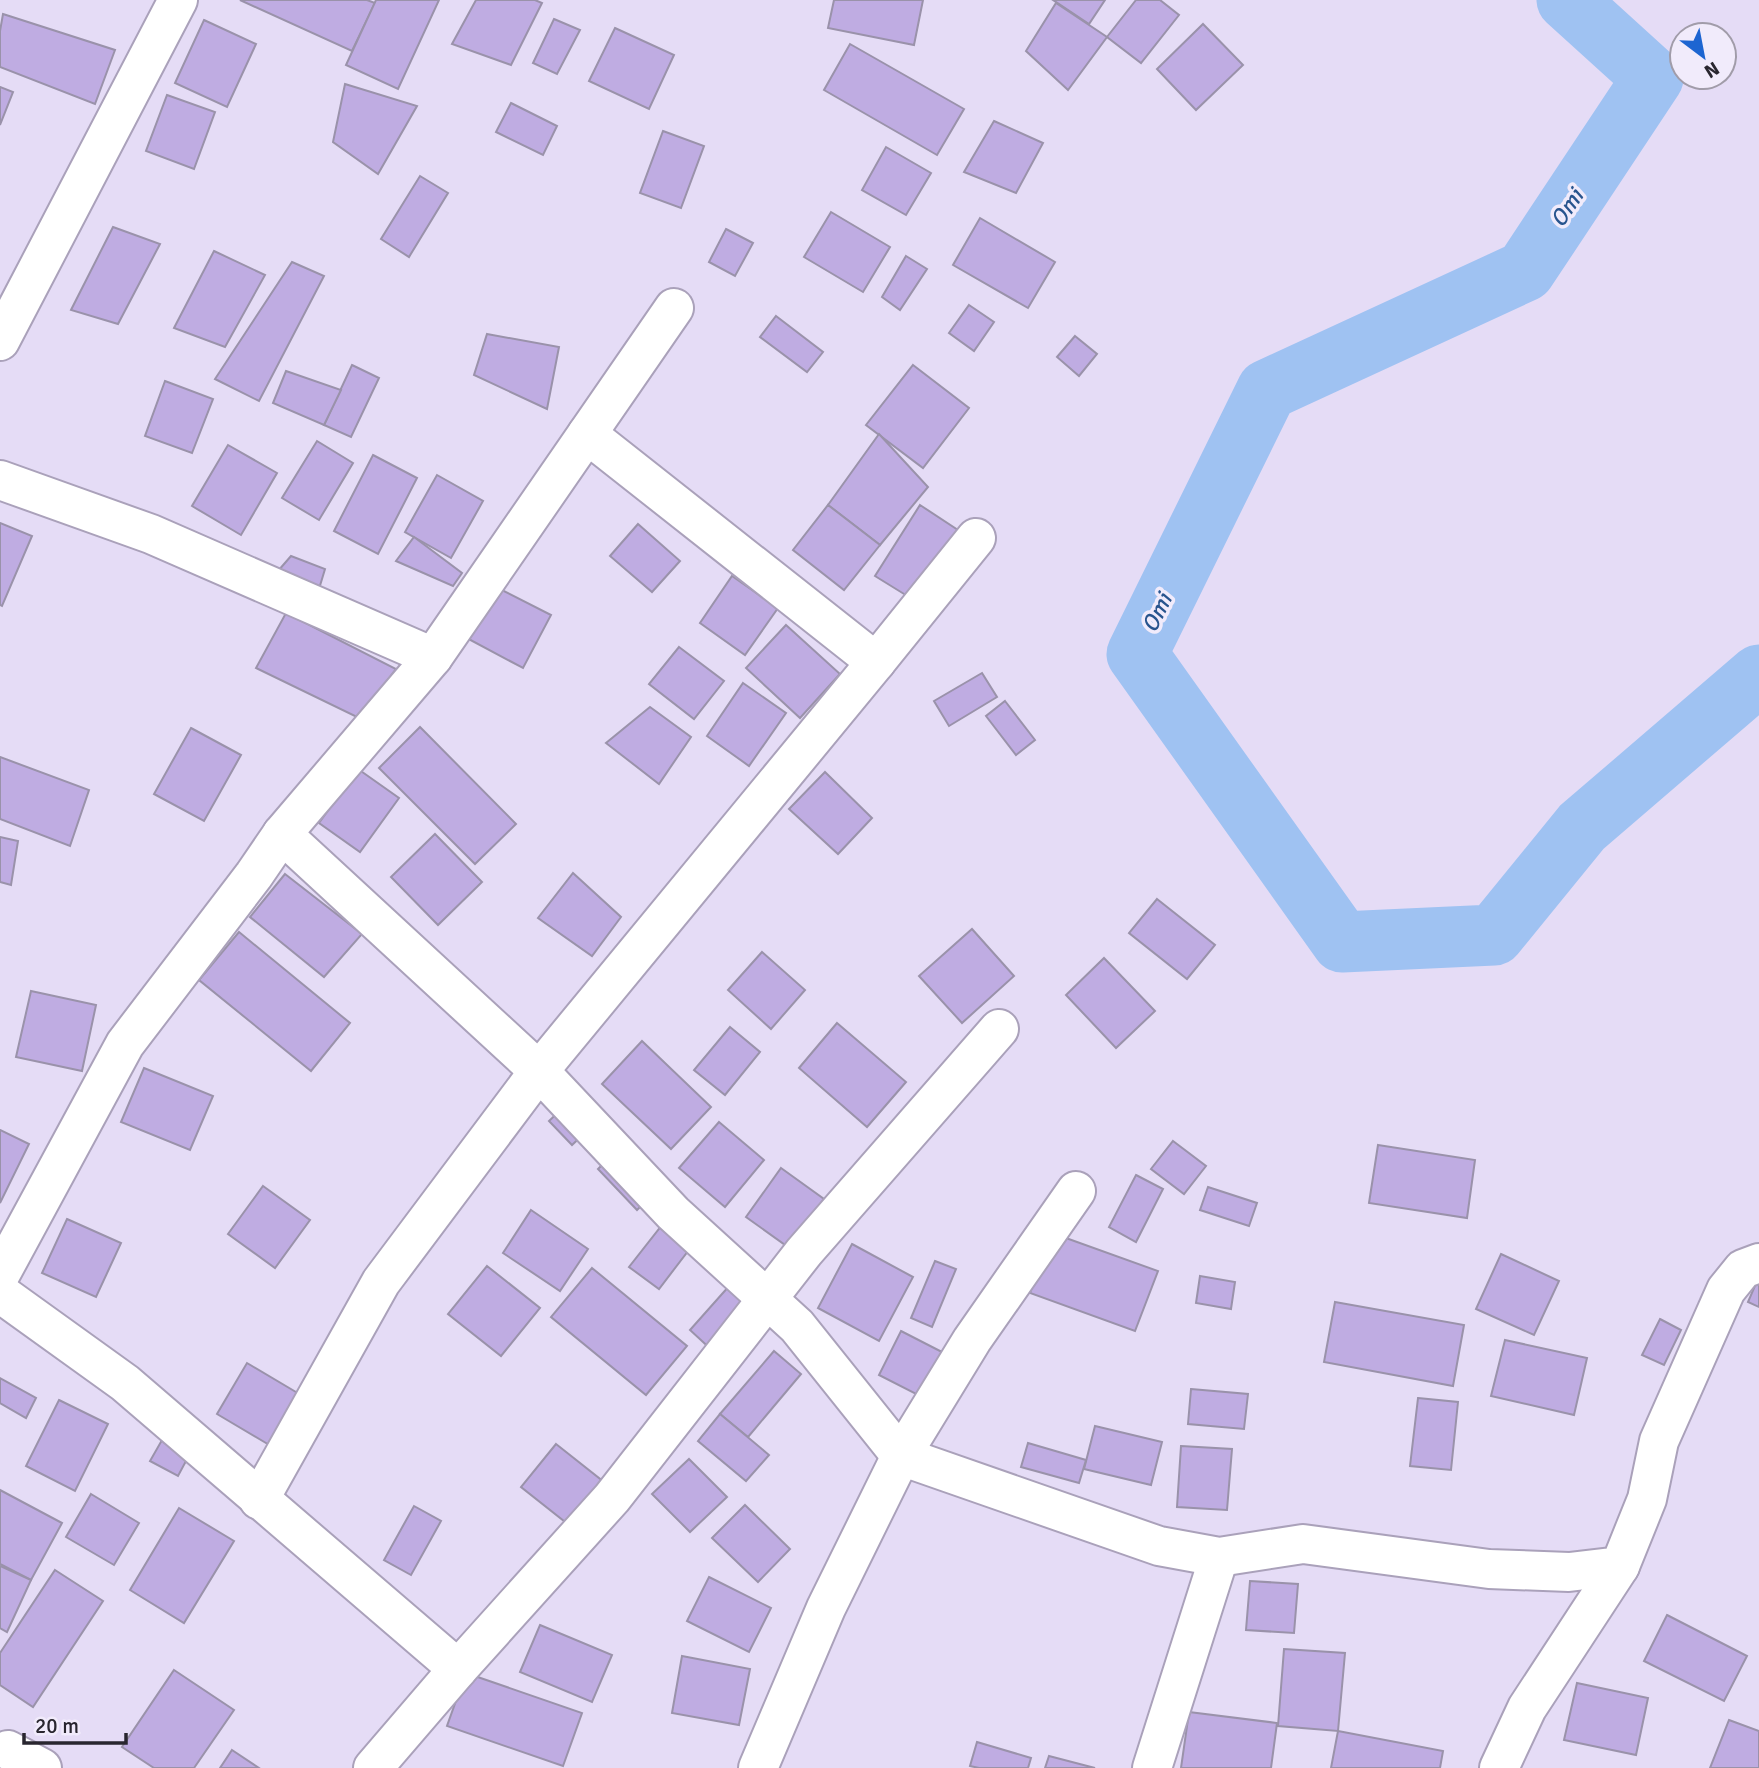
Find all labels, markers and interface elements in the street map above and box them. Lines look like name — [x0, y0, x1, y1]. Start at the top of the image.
north arrow — [1668, 21, 1738, 91]
text: N — [1700, 56, 1723, 83]
water label: Omi — [1544, 181, 1592, 233]
water label: Omi — [1135, 586, 1180, 637]
scale bar — [24, 1702, 126, 1746]
text: 20 m — [35, 1713, 79, 1739]

